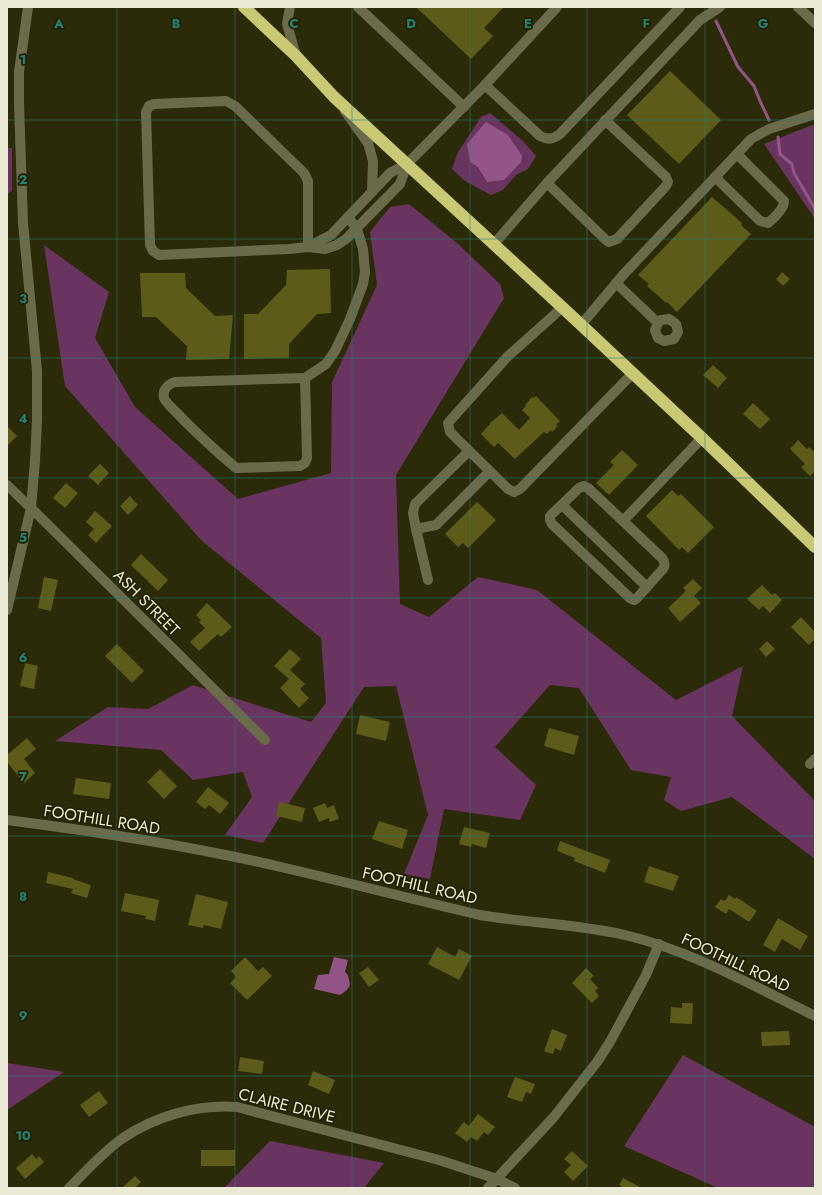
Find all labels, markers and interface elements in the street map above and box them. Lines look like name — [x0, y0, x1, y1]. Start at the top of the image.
text: A — [53, 14, 64, 33]
text: B — [172, 14, 181, 33]
text: C — [289, 14, 299, 33]
text: D — [406, 14, 416, 33]
text: E — [524, 14, 532, 33]
text: F — [642, 14, 650, 33]
text: G — [758, 14, 769, 33]
text: 1 — [20, 50, 26, 69]
text: 2 — [19, 170, 27, 189]
text: 3 — [19, 289, 27, 308]
text: 4 — [18, 409, 28, 428]
text: 5 — [19, 528, 27, 547]
street label: ASH STREET — [108, 564, 185, 641]
text: 6 — [19, 648, 28, 667]
text: 7 — [19, 767, 27, 786]
street label: FOOTHILL ROAD — [42, 799, 162, 840]
street label: FOOTHILL ROAD — [360, 861, 480, 910]
text: 8 — [19, 887, 27, 906]
street label: FOOTHILL ROAD — [678, 927, 794, 998]
text: 9 — [19, 1006, 28, 1025]
street label: CLAIRE DRIVE — [236, 1082, 338, 1129]
text: 10 — [15, 1126, 31, 1145]

